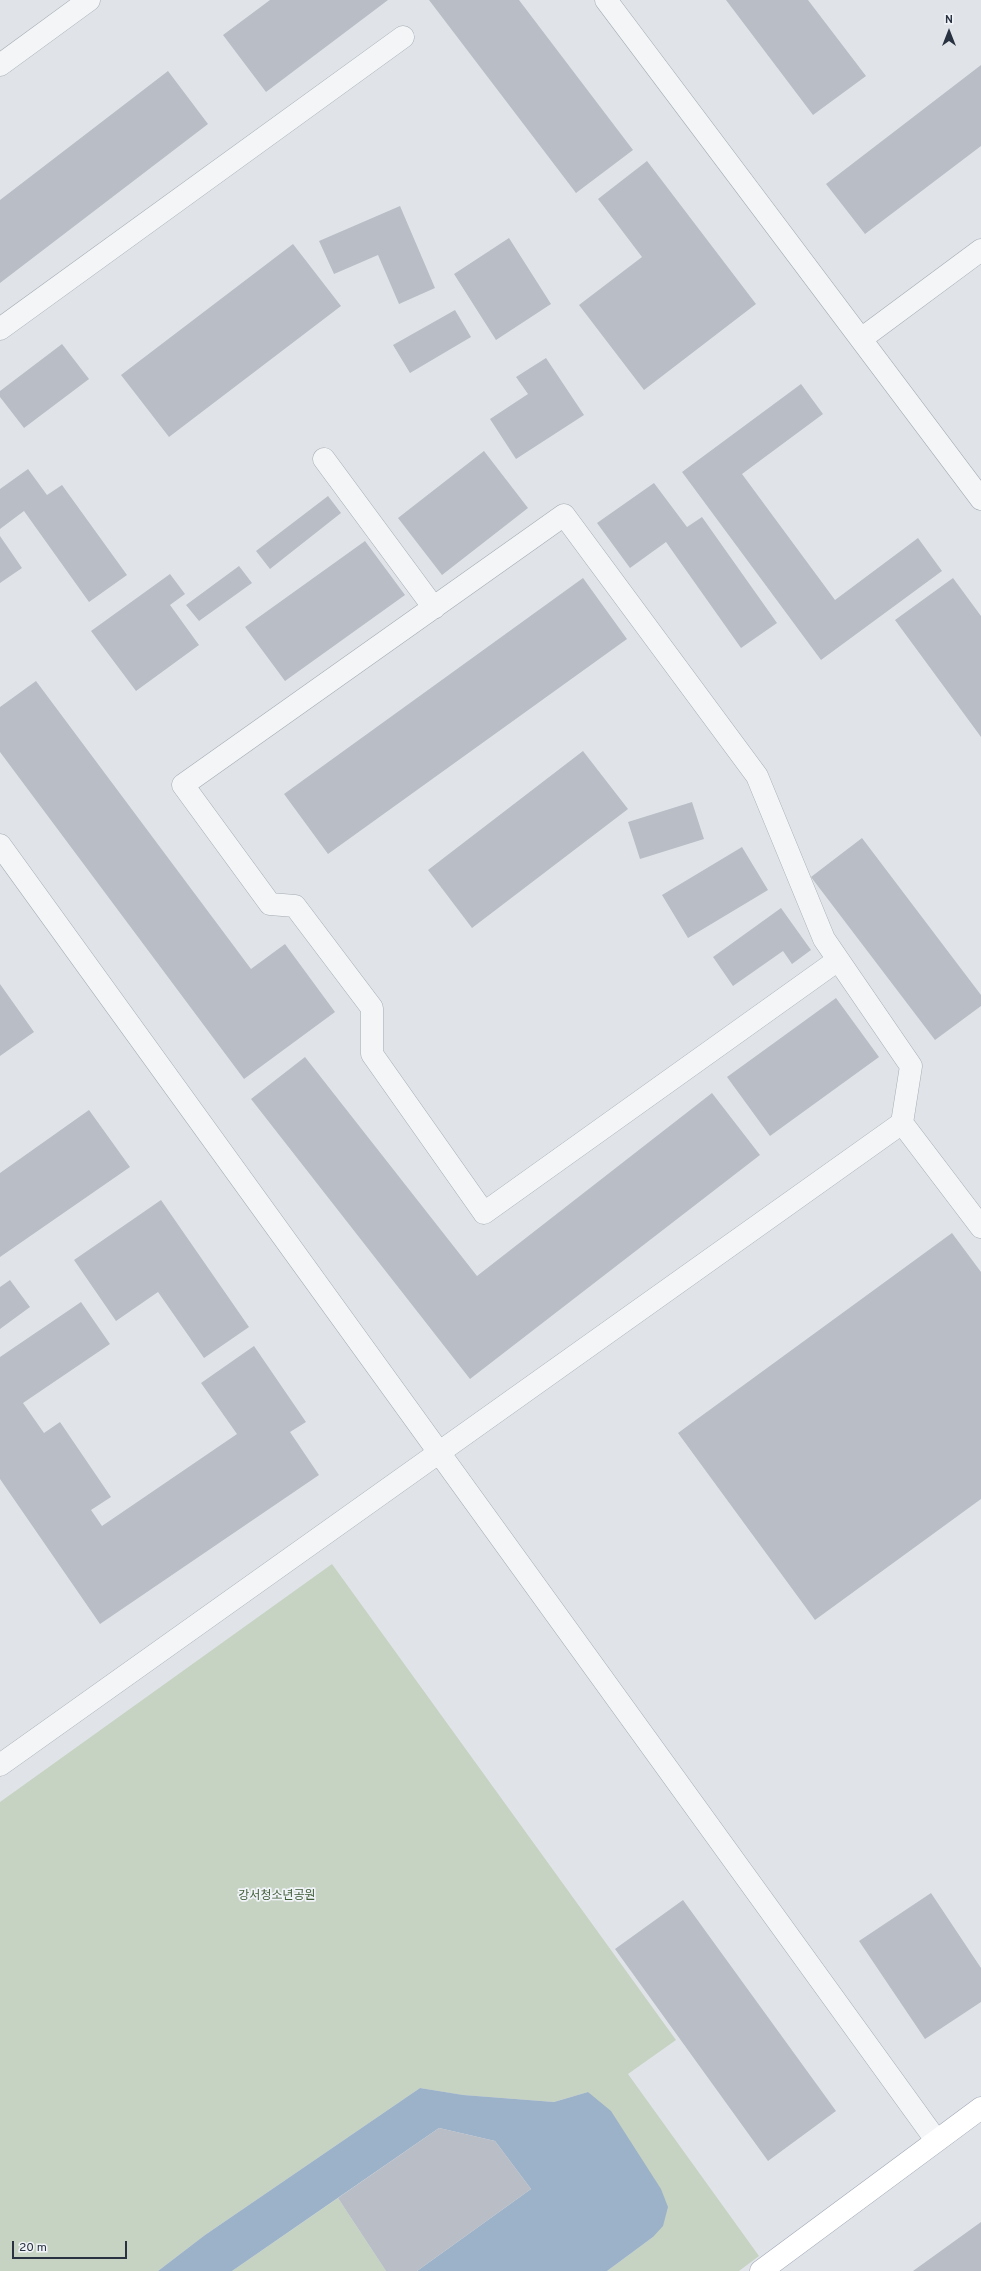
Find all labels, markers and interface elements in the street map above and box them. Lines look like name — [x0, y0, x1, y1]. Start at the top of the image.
north arrow — [929, 12, 969, 52]
text: N — [945, 13, 953, 27]
park label: 강서청소년공원 — [238, 1890, 316, 1904]
scale bar — [14, 2233, 129, 2259]
text: 20 m — [19, 2240, 47, 2256]

